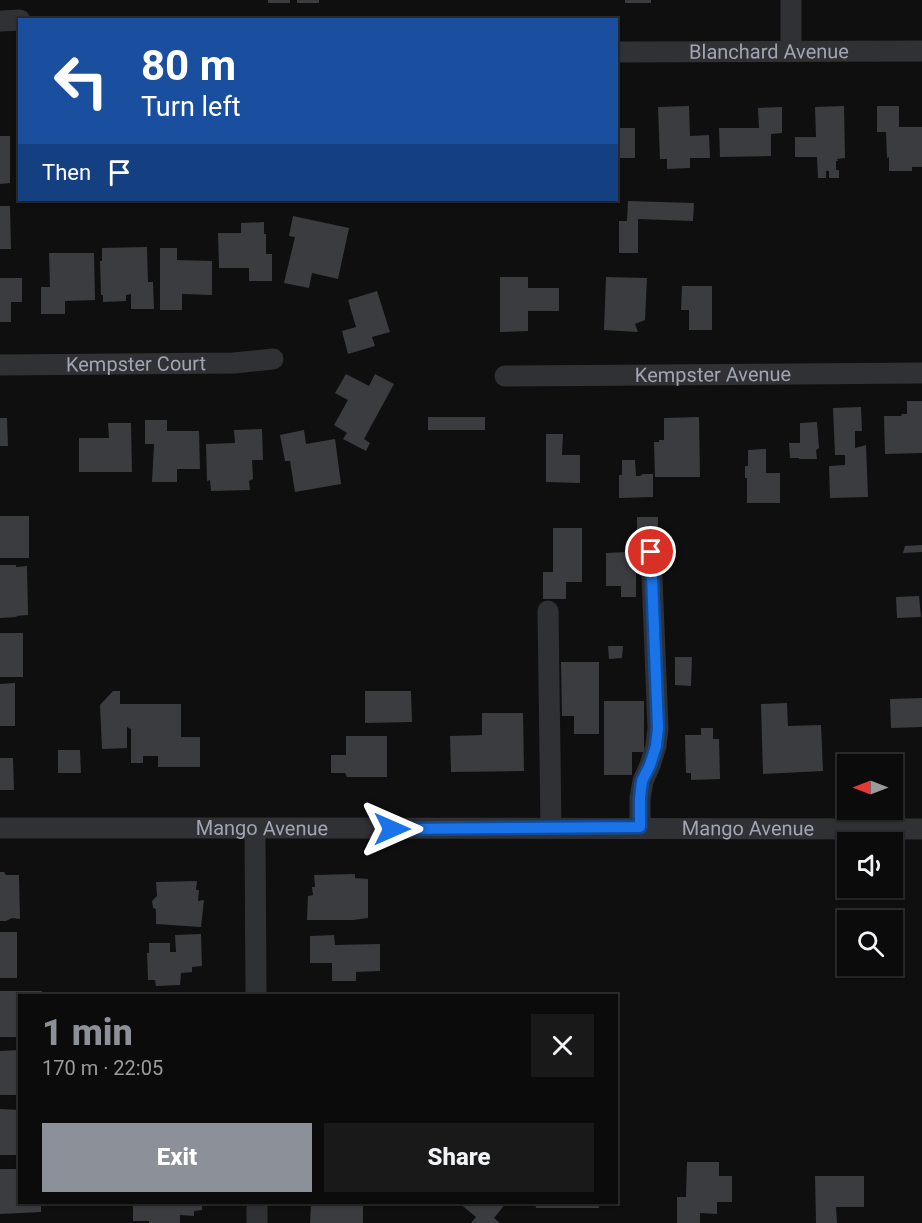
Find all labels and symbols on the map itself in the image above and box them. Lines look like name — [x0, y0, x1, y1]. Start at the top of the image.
street label: Blanchard Avenue — [689, 39, 849, 64]
street label: Kempster Court — [66, 351, 206, 376]
street label: Kempster Avenue — [635, 362, 791, 387]
pin — [625, 526, 676, 577]
north arrow — [837, 754, 903, 820]
position arrow — [360, 797, 424, 861]
street label: Mango Avenue — [196, 816, 328, 840]
street label: Mango Avenue — [682, 816, 814, 840]

